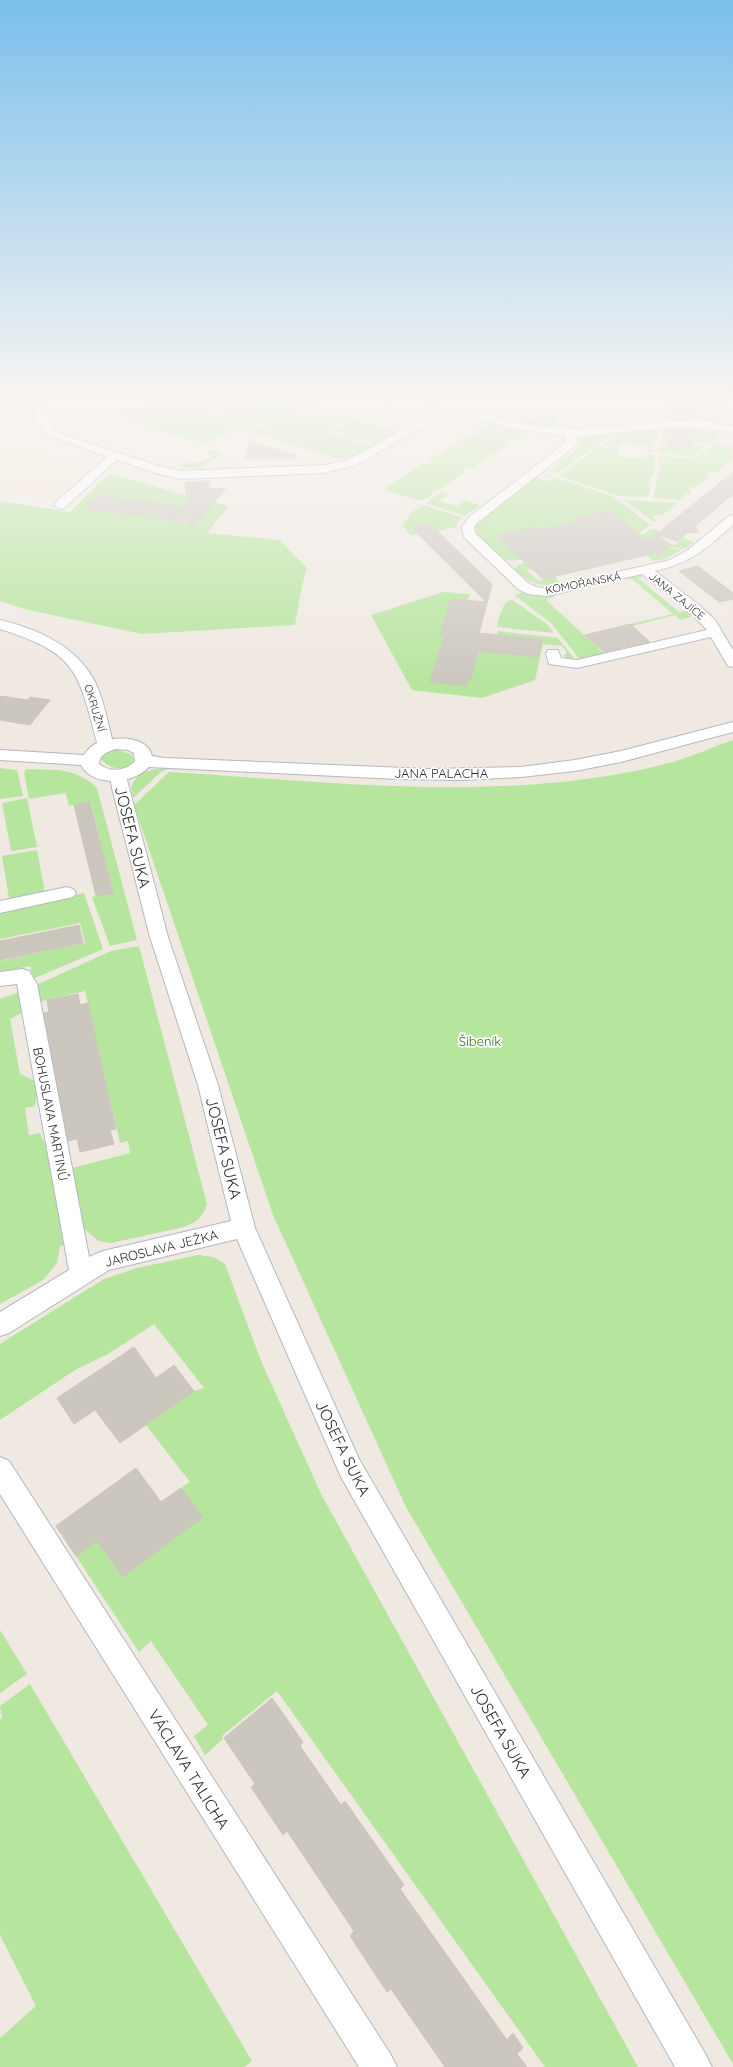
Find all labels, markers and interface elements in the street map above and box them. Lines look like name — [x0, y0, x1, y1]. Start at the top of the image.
street label: KOMOŘANSKÁ — [544, 569, 622, 597]
street label: JANA ZAJÍCE — [646, 569, 708, 623]
street label: OKRUŽNÍ — [81, 683, 109, 734]
street label: JANA PALACHA — [394, 765, 489, 781]
street label: JOSEFA SUKA — [111, 784, 155, 890]
park label: Šibeník — [459, 1033, 501, 1049]
street label: BOHUSLAVA MARTINŮ — [30, 1046, 72, 1182]
street label: JOSEFA SUKA — [202, 1095, 246, 1201]
street label: JAROSLAVA JEŽKA — [103, 1226, 220, 1270]
street label: JOSEFA SUKA — [311, 1397, 375, 1499]
street label: JOSEFA SUKA — [466, 1681, 536, 1781]
street label: VÁCLAVA TALICHA — [144, 1705, 234, 1833]

